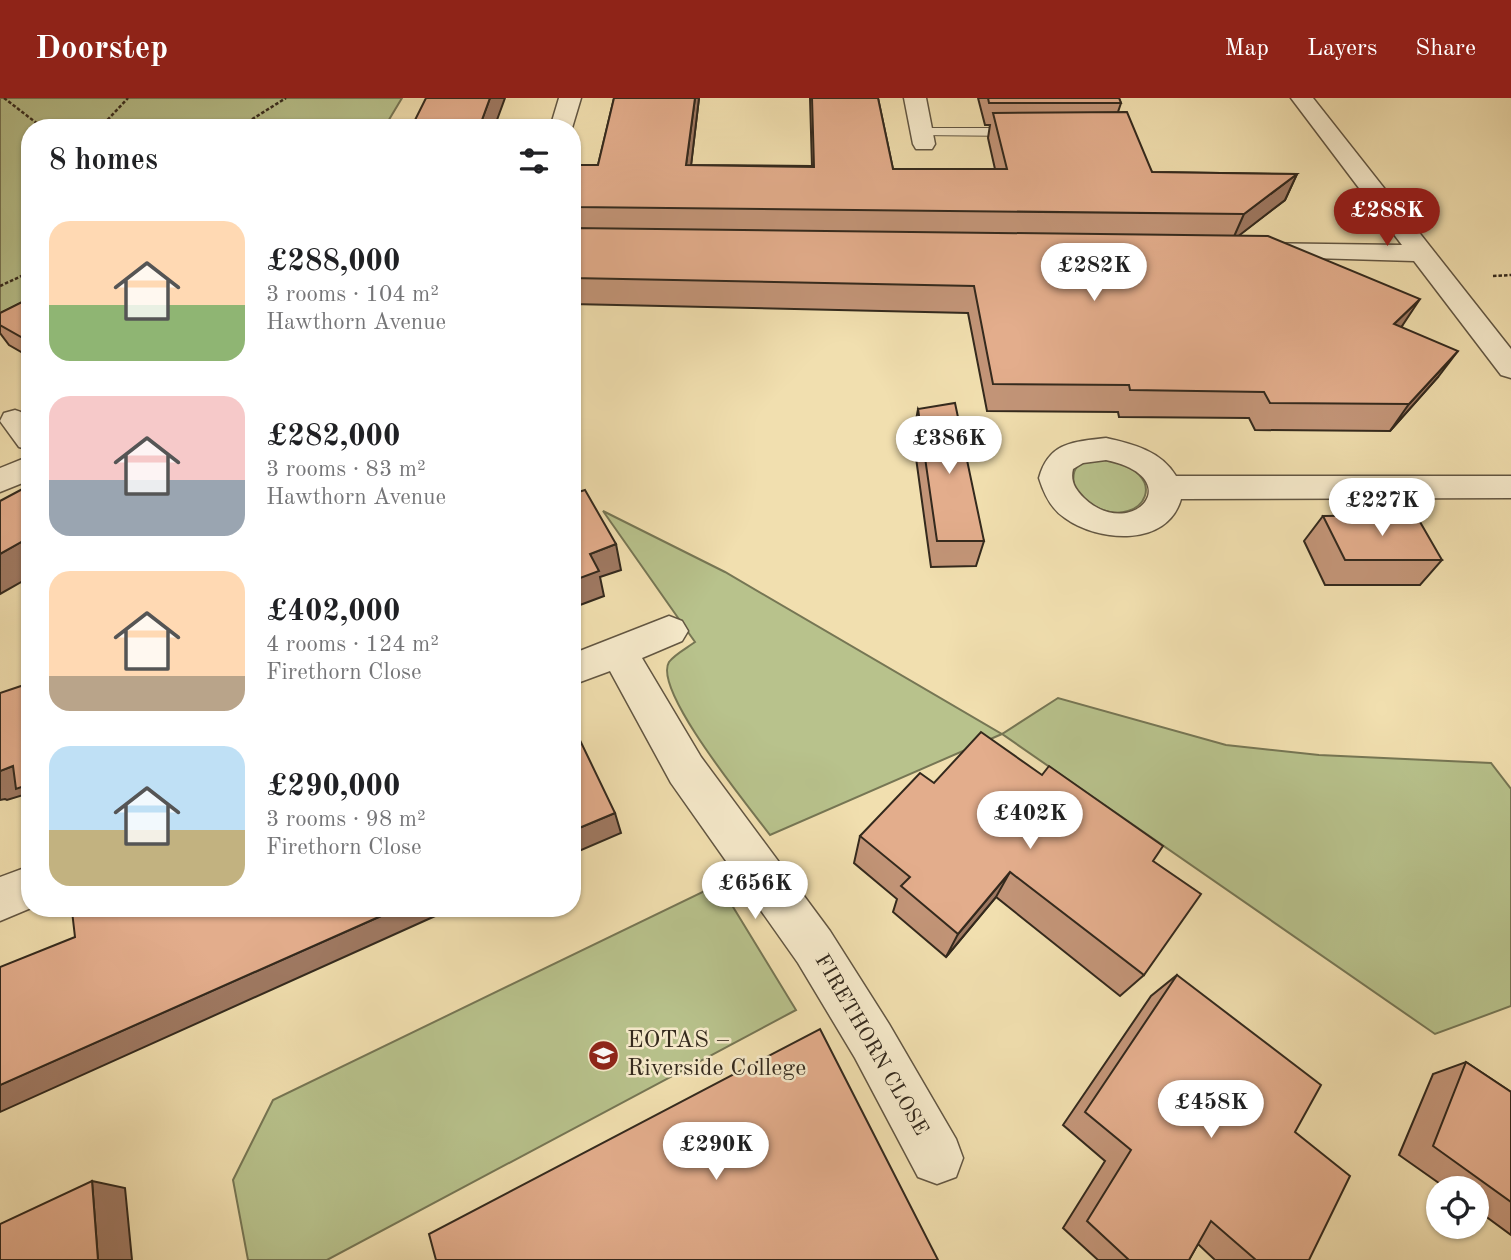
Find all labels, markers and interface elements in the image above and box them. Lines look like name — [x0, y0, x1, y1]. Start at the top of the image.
text: Doorstep — [35, 33, 168, 66]
text: Map — [1225, 37, 1269, 61]
text: Layers — [1307, 37, 1377, 61]
text: Share — [1415, 37, 1476, 61]
icon: filters — [515, 142, 553, 180]
text: 8 homes — [49, 146, 158, 176]
pin: £288K — [1338, 188, 1436, 248]
text: £288K — [1350, 199, 1424, 222]
pin: £282K — [1045, 244, 1143, 303]
text: £288,000 — [266, 247, 400, 277]
icon: home — [105, 249, 189, 333]
text: £282K — [1057, 254, 1131, 277]
text: 3 rooms · 104 m² — [266, 283, 439, 306]
text: Hawthorn Avenue — [266, 311, 446, 334]
pin: £386K — [900, 416, 998, 476]
text: £282,000 — [266, 422, 400, 452]
icon: home — [105, 424, 189, 508]
text: £386K — [912, 427, 986, 450]
text: 3 rooms · 83 m² — [266, 458, 426, 481]
pin: £227K — [1333, 478, 1431, 538]
text: Hawthorn Avenue — [266, 486, 446, 509]
text: £227K — [1345, 489, 1419, 512]
text: £402,000 — [266, 597, 400, 627]
icon: home — [105, 599, 189, 683]
text: 4 rooms · 124 m² — [266, 633, 439, 656]
text: Firethorn Close — [266, 661, 422, 684]
text: £290,000 — [266, 772, 400, 802]
icon: home — [105, 774, 189, 858]
pin: £402K — [981, 792, 1079, 851]
text: £402K — [993, 802, 1067, 825]
text: 3 rooms · 98 m² — [266, 808, 426, 831]
text: Firethorn Close — [266, 836, 422, 859]
pin: £656K — [706, 862, 804, 921]
text: £656K — [718, 872, 792, 895]
street label: FIRETHORN CLOSE — [810, 951, 932, 1139]
place label: EOTAS – Riverside College — [627, 1029, 806, 1081]
school or university icon: EOTAS – Riverside College — [587, 1038, 621, 1072]
pin: £458K — [1162, 1080, 1260, 1140]
text: £458K — [1174, 1091, 1248, 1114]
pin: £290K — [667, 1122, 765, 1182]
text: £290K — [679, 1133, 753, 1156]
map controls — [1426, 1176, 1489, 1239]
button: locate — [1426, 1176, 1489, 1239]

